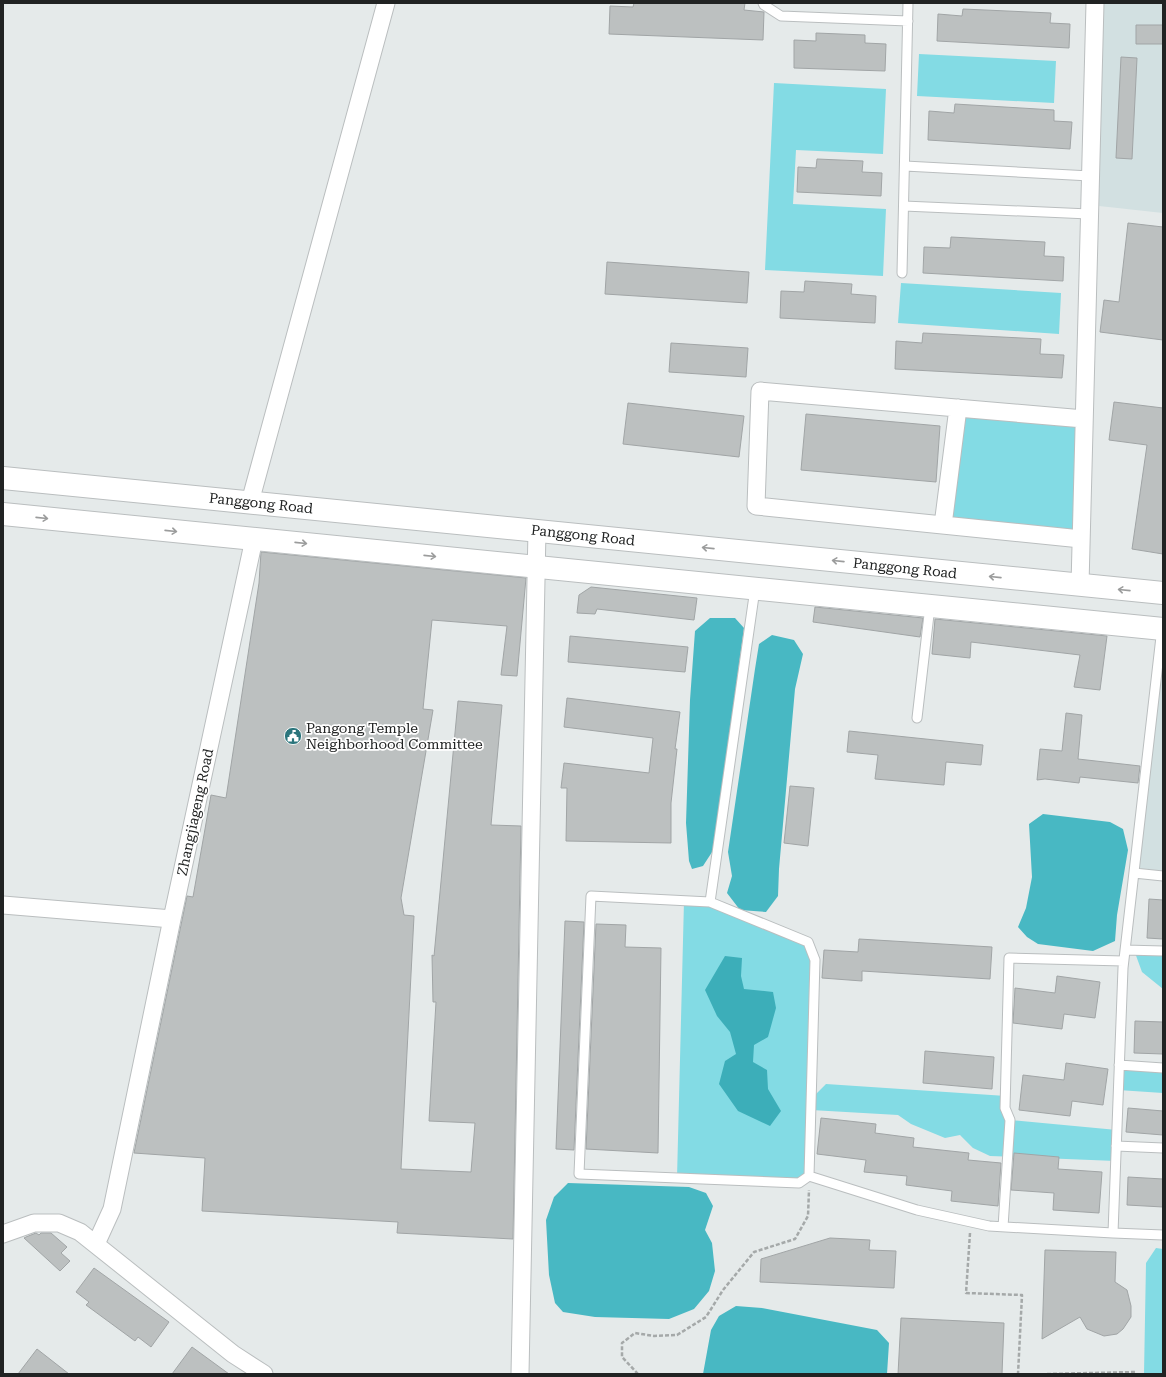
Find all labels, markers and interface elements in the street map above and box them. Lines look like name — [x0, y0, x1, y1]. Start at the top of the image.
street label: Panggong Road — [208, 490, 314, 516]
one-way arrow — [35, 514, 48, 522]
street label: Panggong Road — [530, 522, 636, 548]
one-way arrow — [164, 527, 177, 534]
one-way arrow — [294, 540, 307, 547]
one-way arrow — [702, 544, 715, 551]
one-way arrow — [423, 552, 436, 560]
street label: Panggong Road — [852, 555, 958, 581]
one-way arrow — [832, 557, 845, 564]
one-way arrow — [989, 573, 1002, 580]
one-way arrow — [1118, 586, 1131, 593]
place label: Pangong Temple Neighborhood Committee — [306, 720, 483, 752]
public building icon: Pangong Temple Neighborhood Committee — [283, 726, 303, 746]
street label: Zhangjiageng Road — [174, 747, 216, 877]

